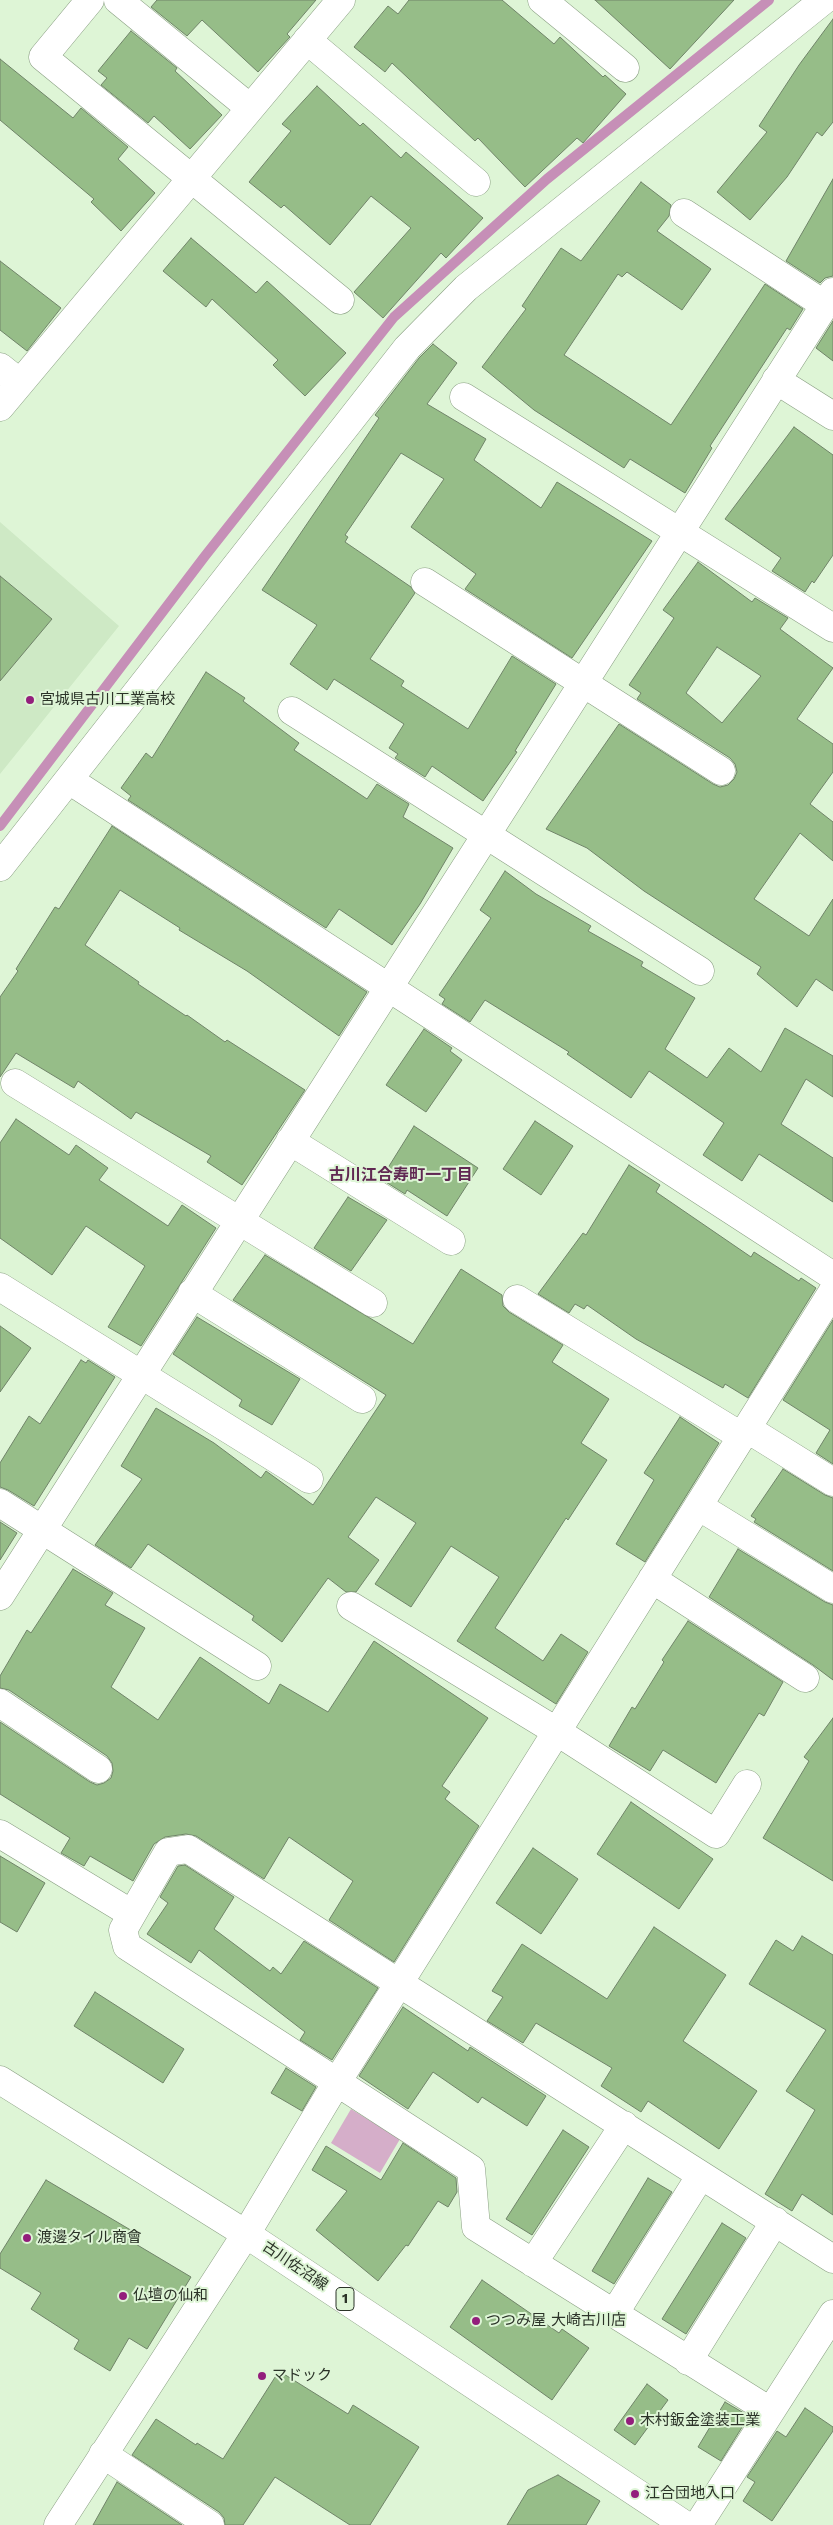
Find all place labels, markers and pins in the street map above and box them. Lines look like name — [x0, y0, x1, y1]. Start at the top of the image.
place label: 宮城県古川工業高校 — [40, 691, 175, 709]
marker: 宮城県古川工業高校 — [24, 694, 36, 706]
place label: 渡邊タイル商會 — [37, 2229, 142, 2247]
marker: 渡邊タイル商會 — [21, 2232, 33, 2244]
place label: 仏壇の仙和 — [133, 2287, 208, 2305]
marker: 仏壇の仙和 — [117, 2290, 129, 2302]
place label: つつみ屋 大崎古川店 — [486, 2312, 626, 2330]
marker: つつみ屋 大崎古川店 — [470, 2315, 482, 2327]
place label: マドック — [272, 2367, 332, 2385]
marker: マドック — [256, 2370, 268, 2382]
place label: 木村鈑金塗装工業 — [640, 2412, 760, 2430]
marker: 木村鈑金塗装工業 — [624, 2415, 636, 2427]
place label: 江合団地入口 — [645, 2485, 735, 2503]
marker: 江合団地入口 — [629, 2488, 641, 2500]

